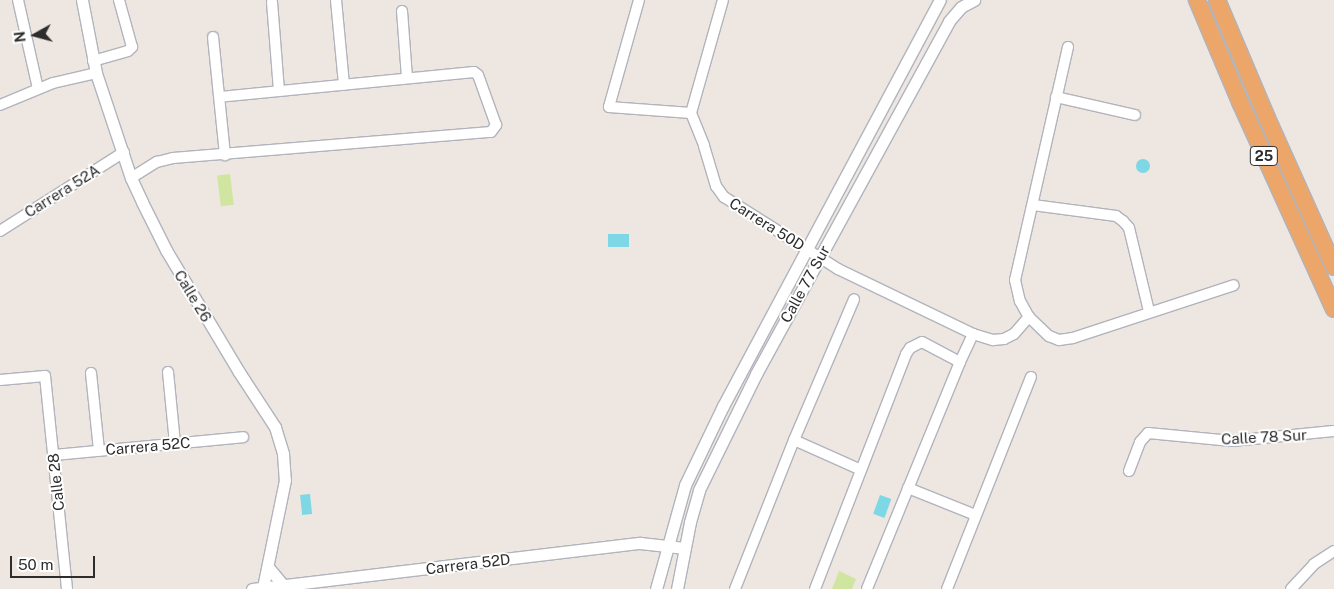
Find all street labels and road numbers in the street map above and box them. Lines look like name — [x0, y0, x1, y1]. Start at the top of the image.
road number: 25 — [1249, 144, 1279, 168]
street label: Carrera 52A — [21, 161, 103, 221]
street label: Carrera 50D — [726, 194, 808, 254]
street label: Calle 77 Sur — [776, 242, 834, 326]
street label: Calle 26 — [170, 267, 216, 325]
street label: Calle 78 Sur — [1221, 426, 1307, 448]
street label: Carrera 52C — [105, 433, 191, 459]
street label: Calle 28 — [44, 452, 68, 512]
street label: Carrera 52D — [425, 550, 511, 578]

